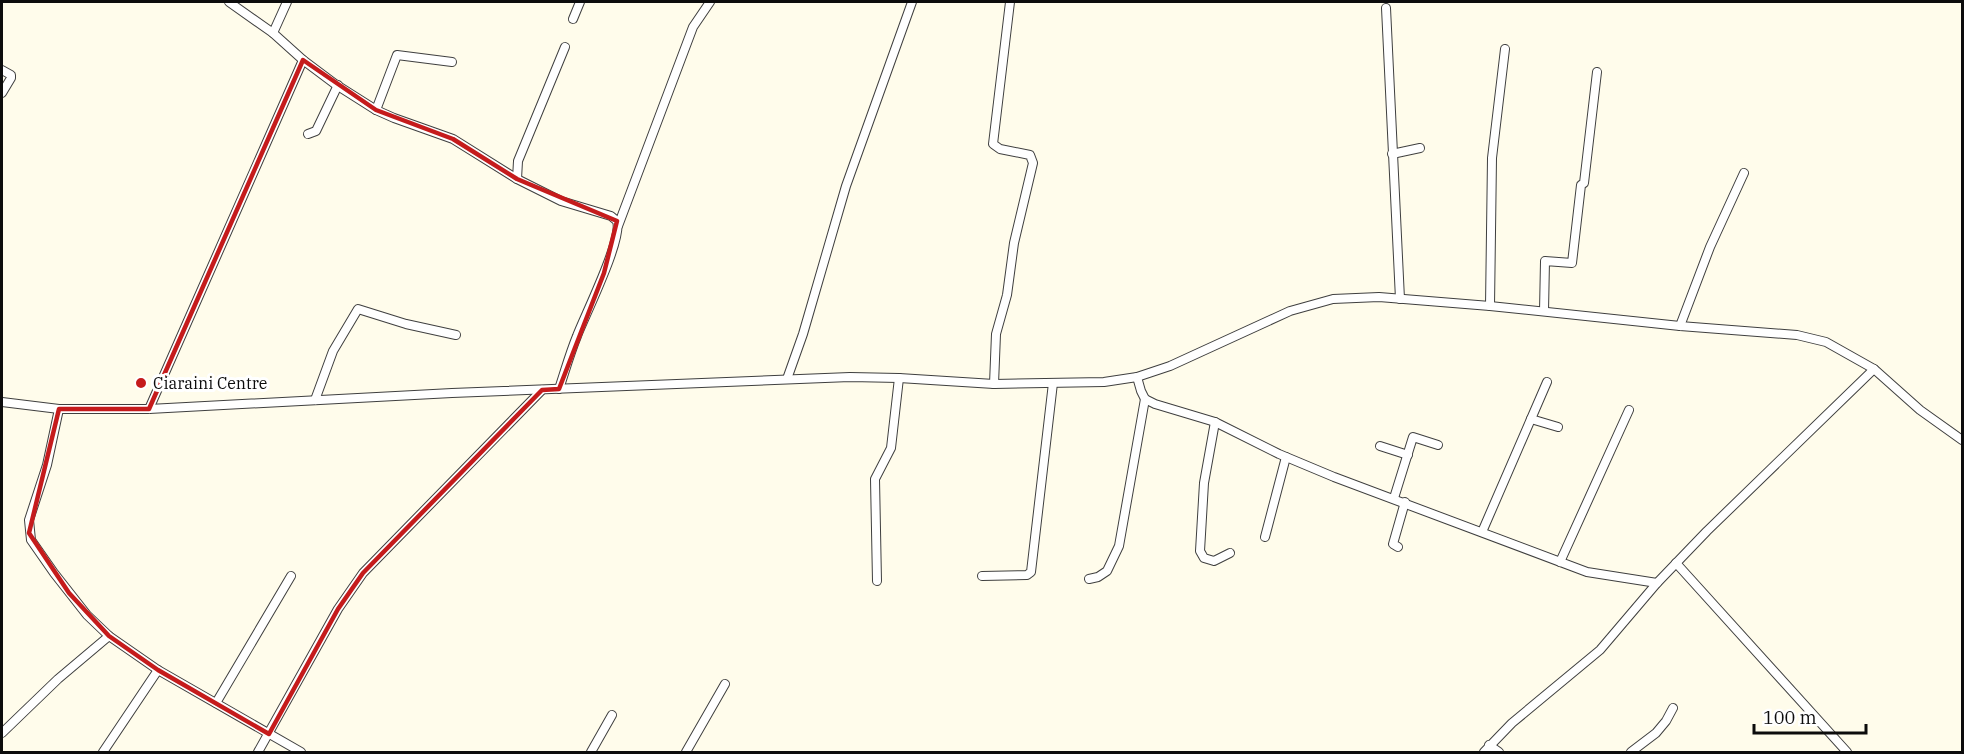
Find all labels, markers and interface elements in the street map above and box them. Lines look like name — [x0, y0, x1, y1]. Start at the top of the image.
place label: Ciaraini Centre — [153, 373, 267, 393]
marker: Ciaraini Centre — [134, 376, 148, 390]
scale bar — [1754, 697, 1866, 735]
text: 100 m — [1763, 706, 1817, 729]

